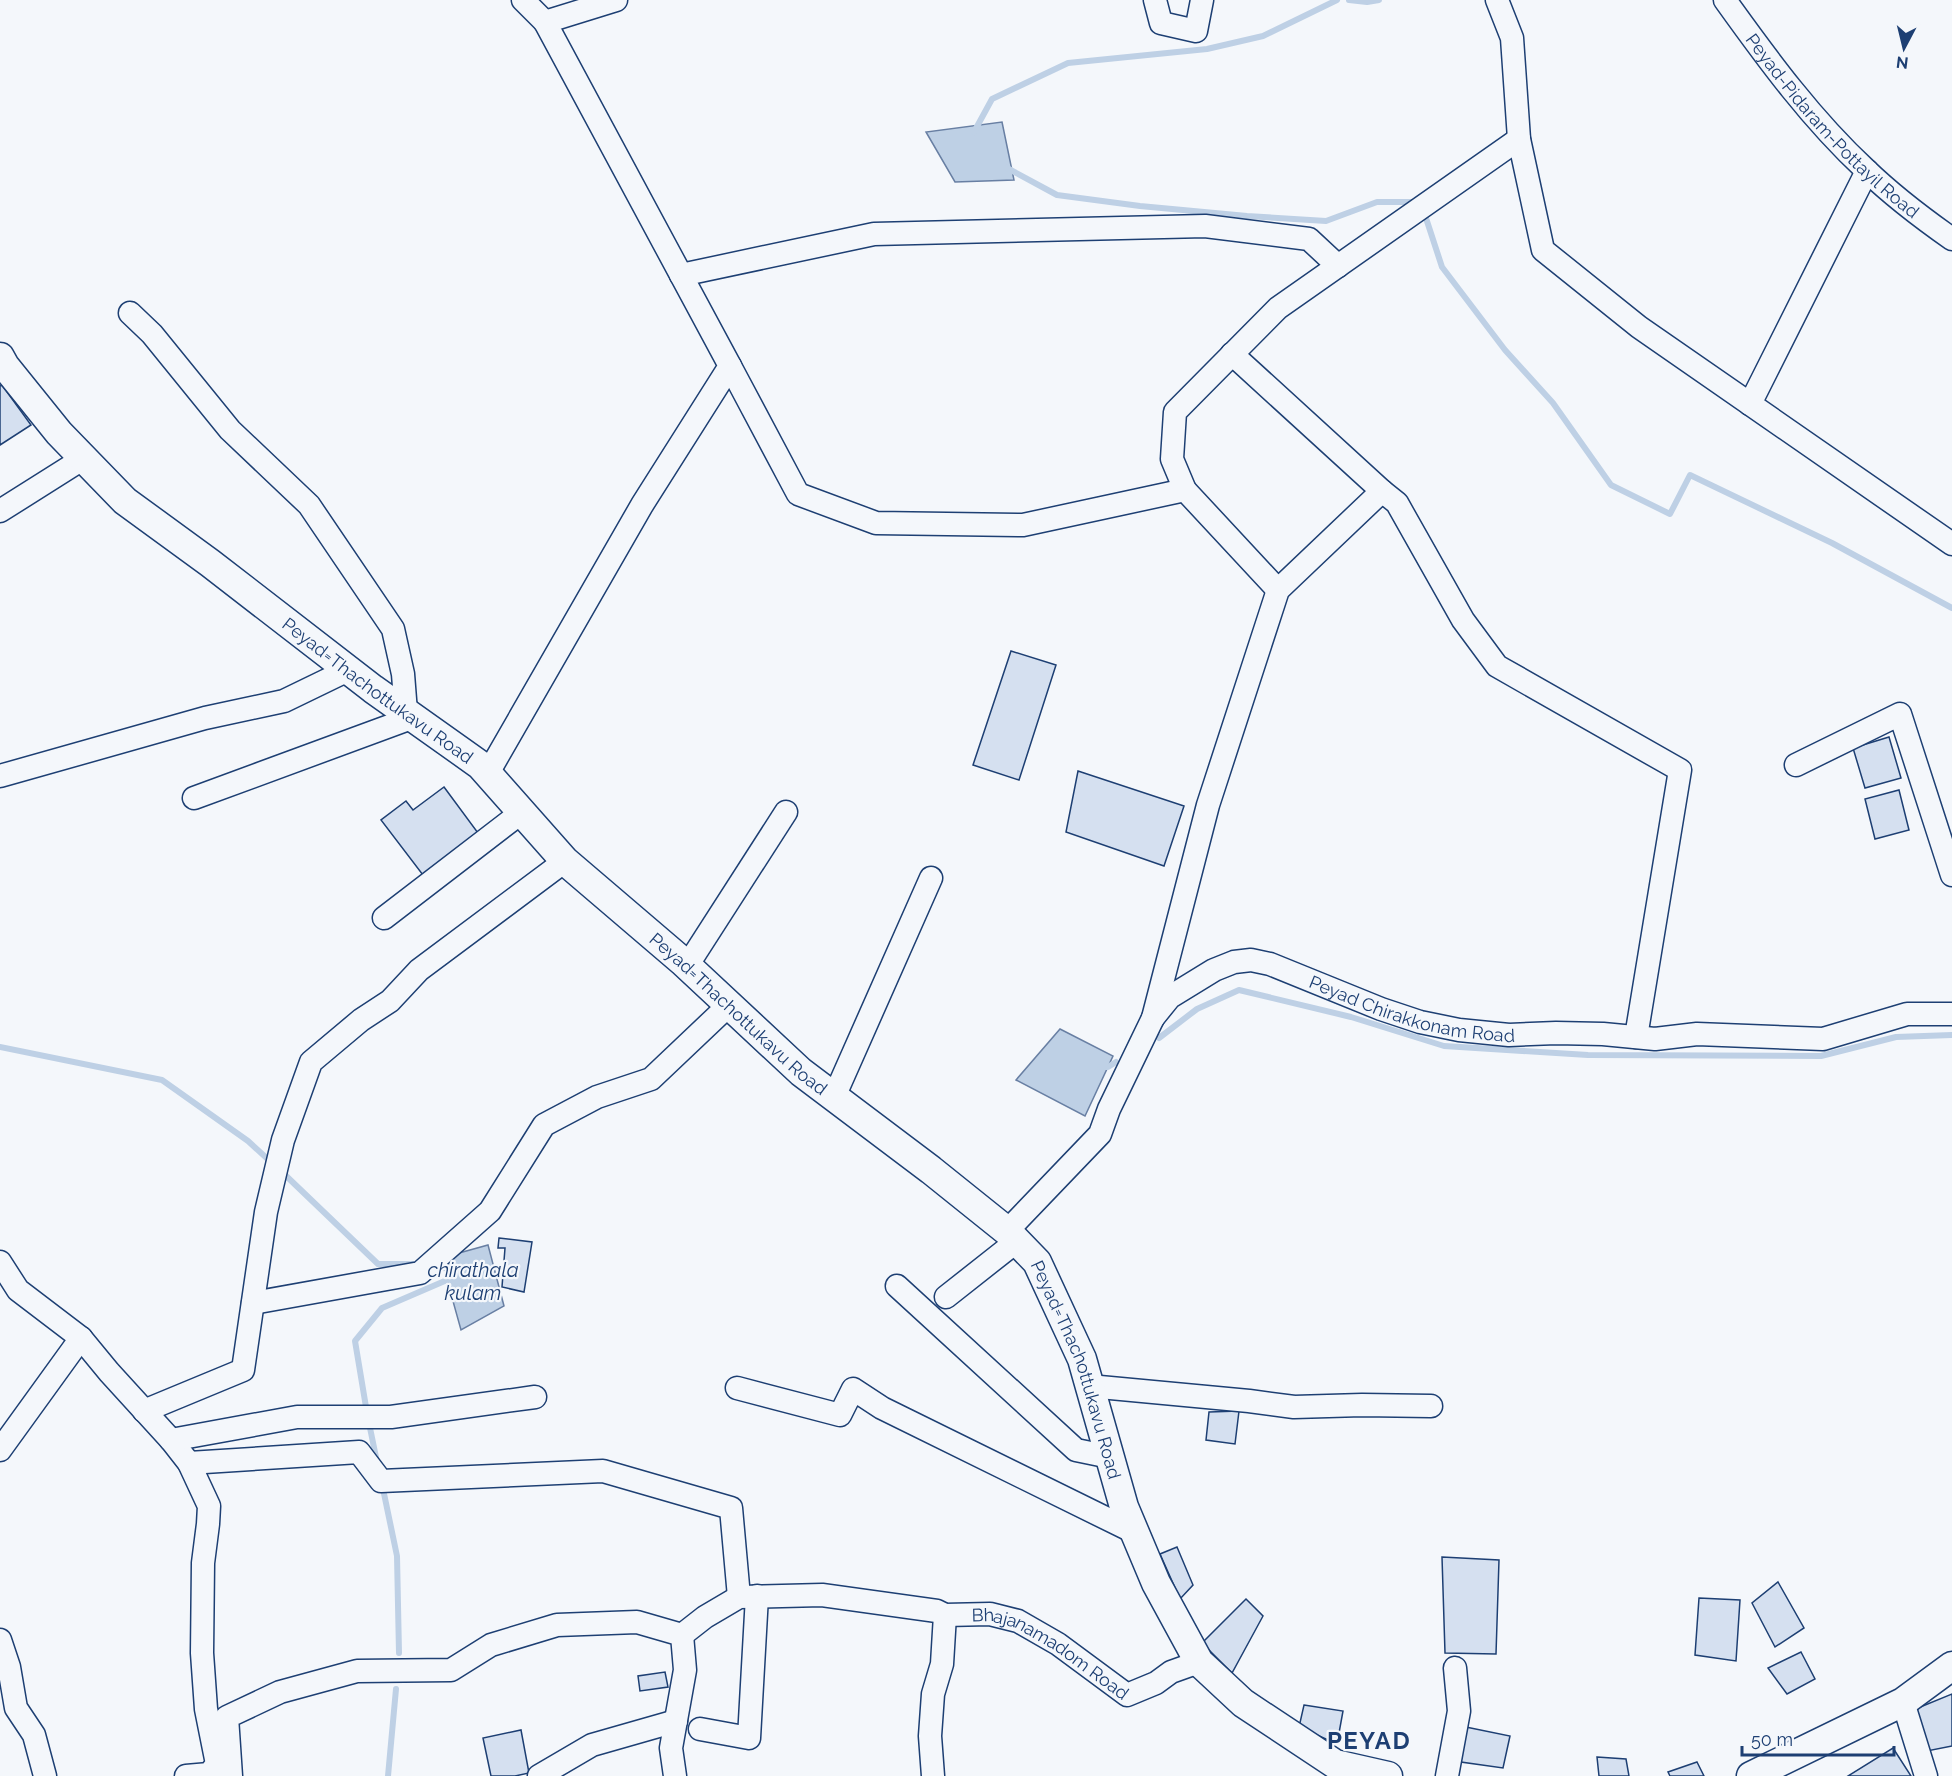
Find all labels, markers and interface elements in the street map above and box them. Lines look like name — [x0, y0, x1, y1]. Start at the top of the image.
north arrow — [1874, 18, 1934, 78]
street label: Peyad-Pidaram-Pottayil Road — [1742, 29, 1924, 222]
text: N — [1895, 52, 1909, 73]
street label: Peyad=Thachottukavu Road — [279, 613, 477, 767]
street label: Peyad=Thachottukavu Road — [646, 928, 832, 1099]
street label: Peyad Chirakkonam Road — [1306, 971, 1515, 1046]
street label: Peyad=Thachottukavu Road — [1027, 1257, 1126, 1481]
water label: chirathala kulam — [427, 1258, 519, 1305]
street label: Bhajanamadom Road — [971, 1603, 1133, 1703]
scale bar — [1742, 1719, 1894, 1757]
district label: PEYAD — [1327, 1726, 1411, 1755]
text: 50 m — [1751, 1729, 1793, 1750]

